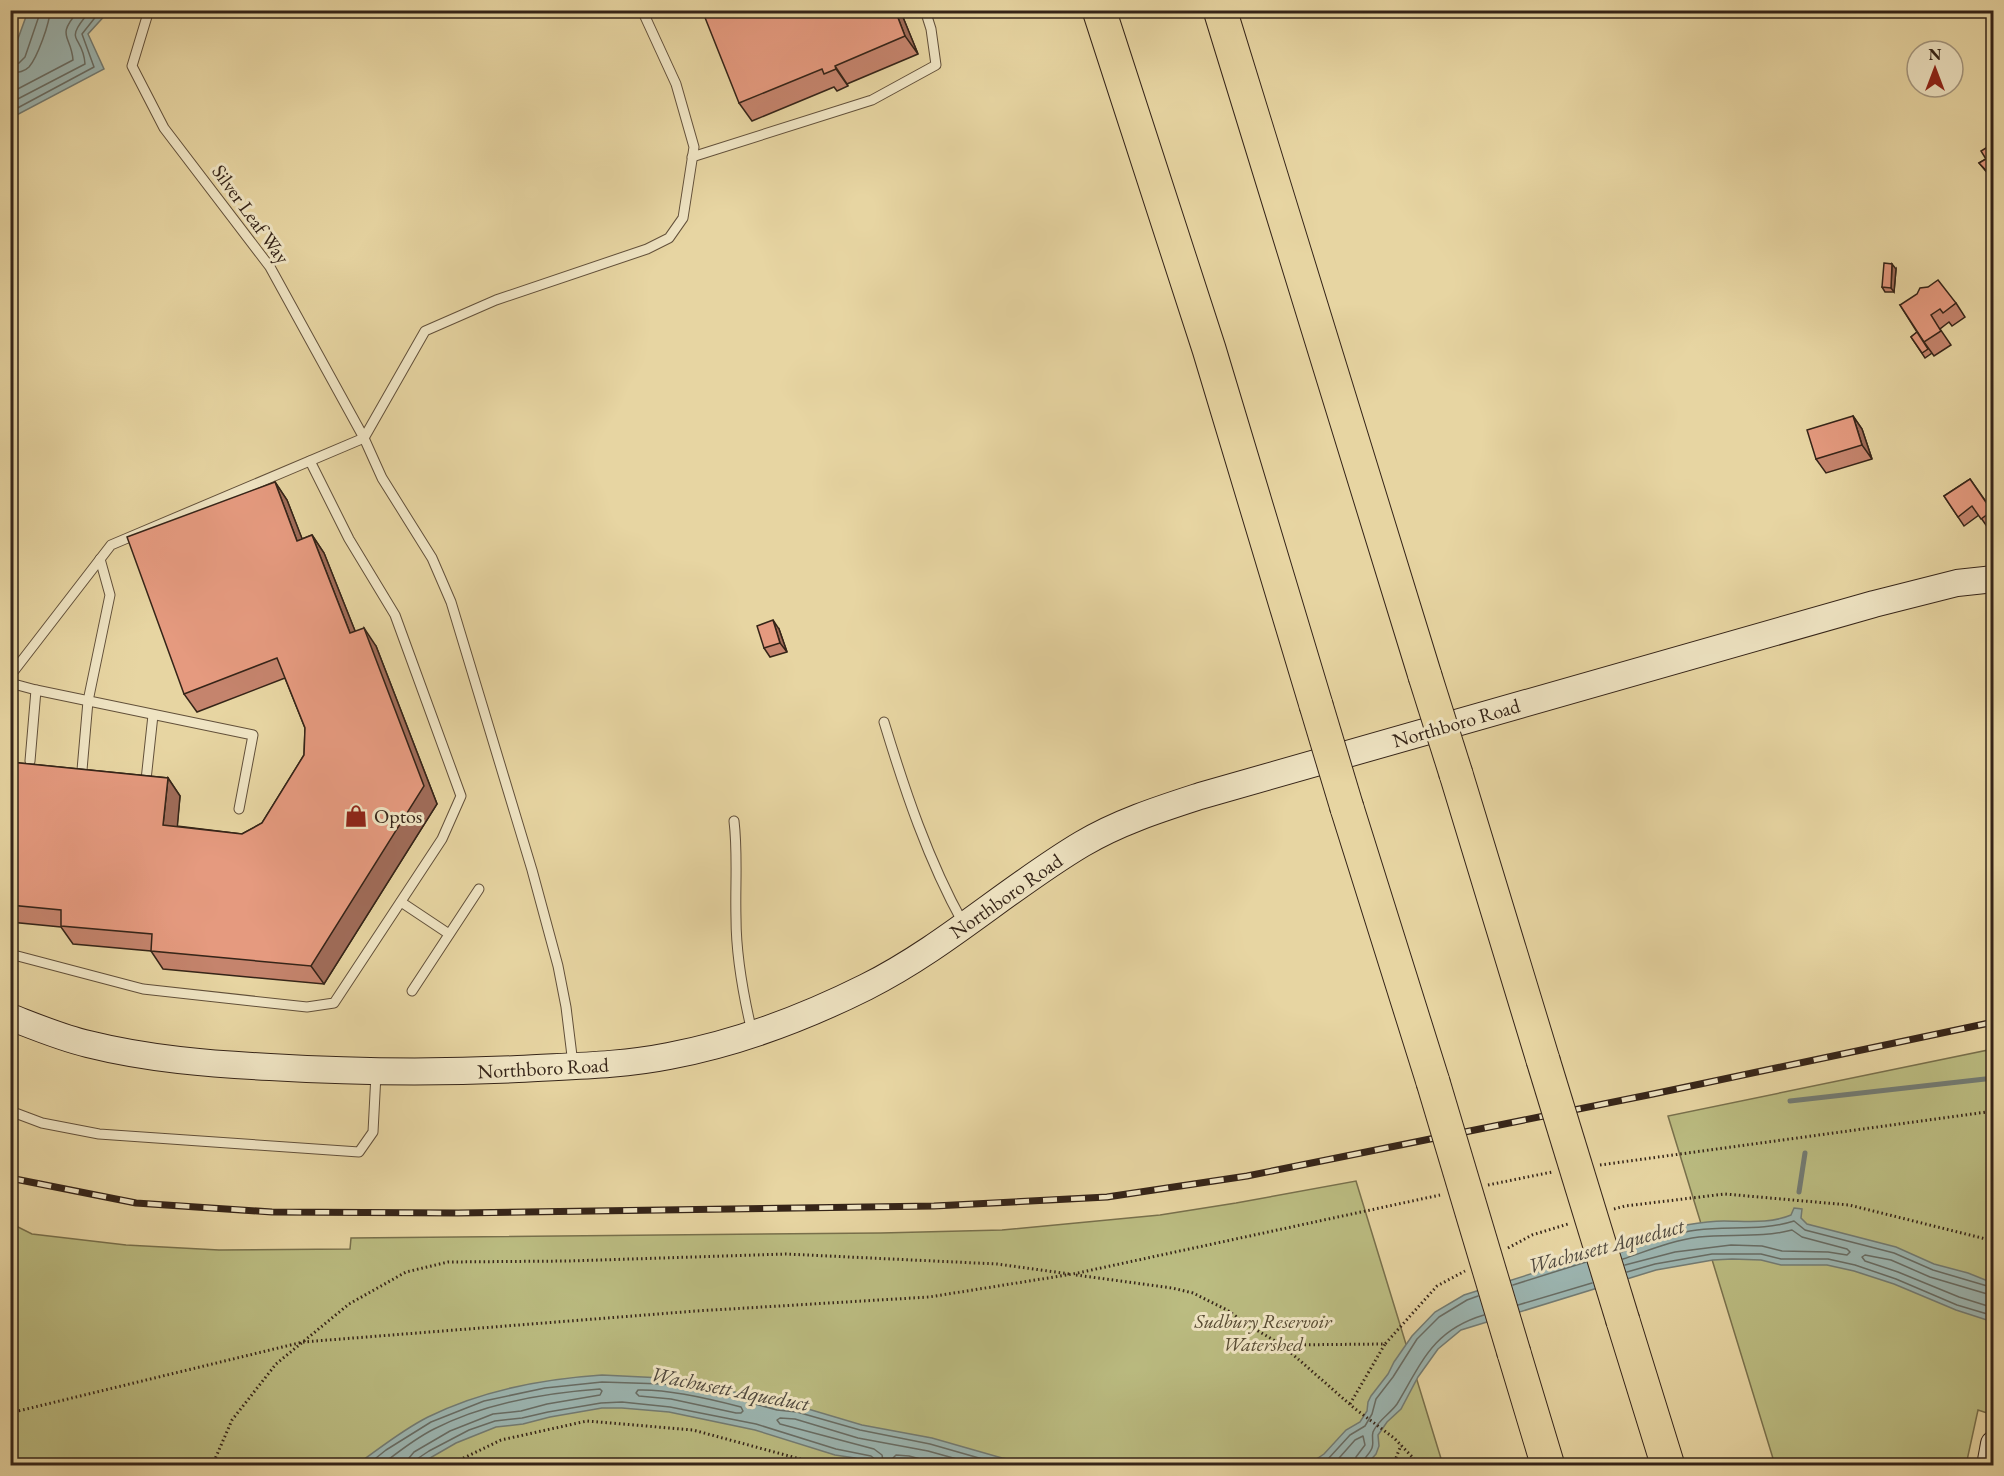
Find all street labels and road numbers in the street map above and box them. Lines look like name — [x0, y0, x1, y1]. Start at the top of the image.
street label: Silver Leaf Way — [206, 159, 296, 269]
street label: Northboro Road — [1389, 692, 1524, 754]
street label: Northboro Road — [945, 847, 1068, 944]
street label: Northboro Road — [477, 1052, 610, 1084]

